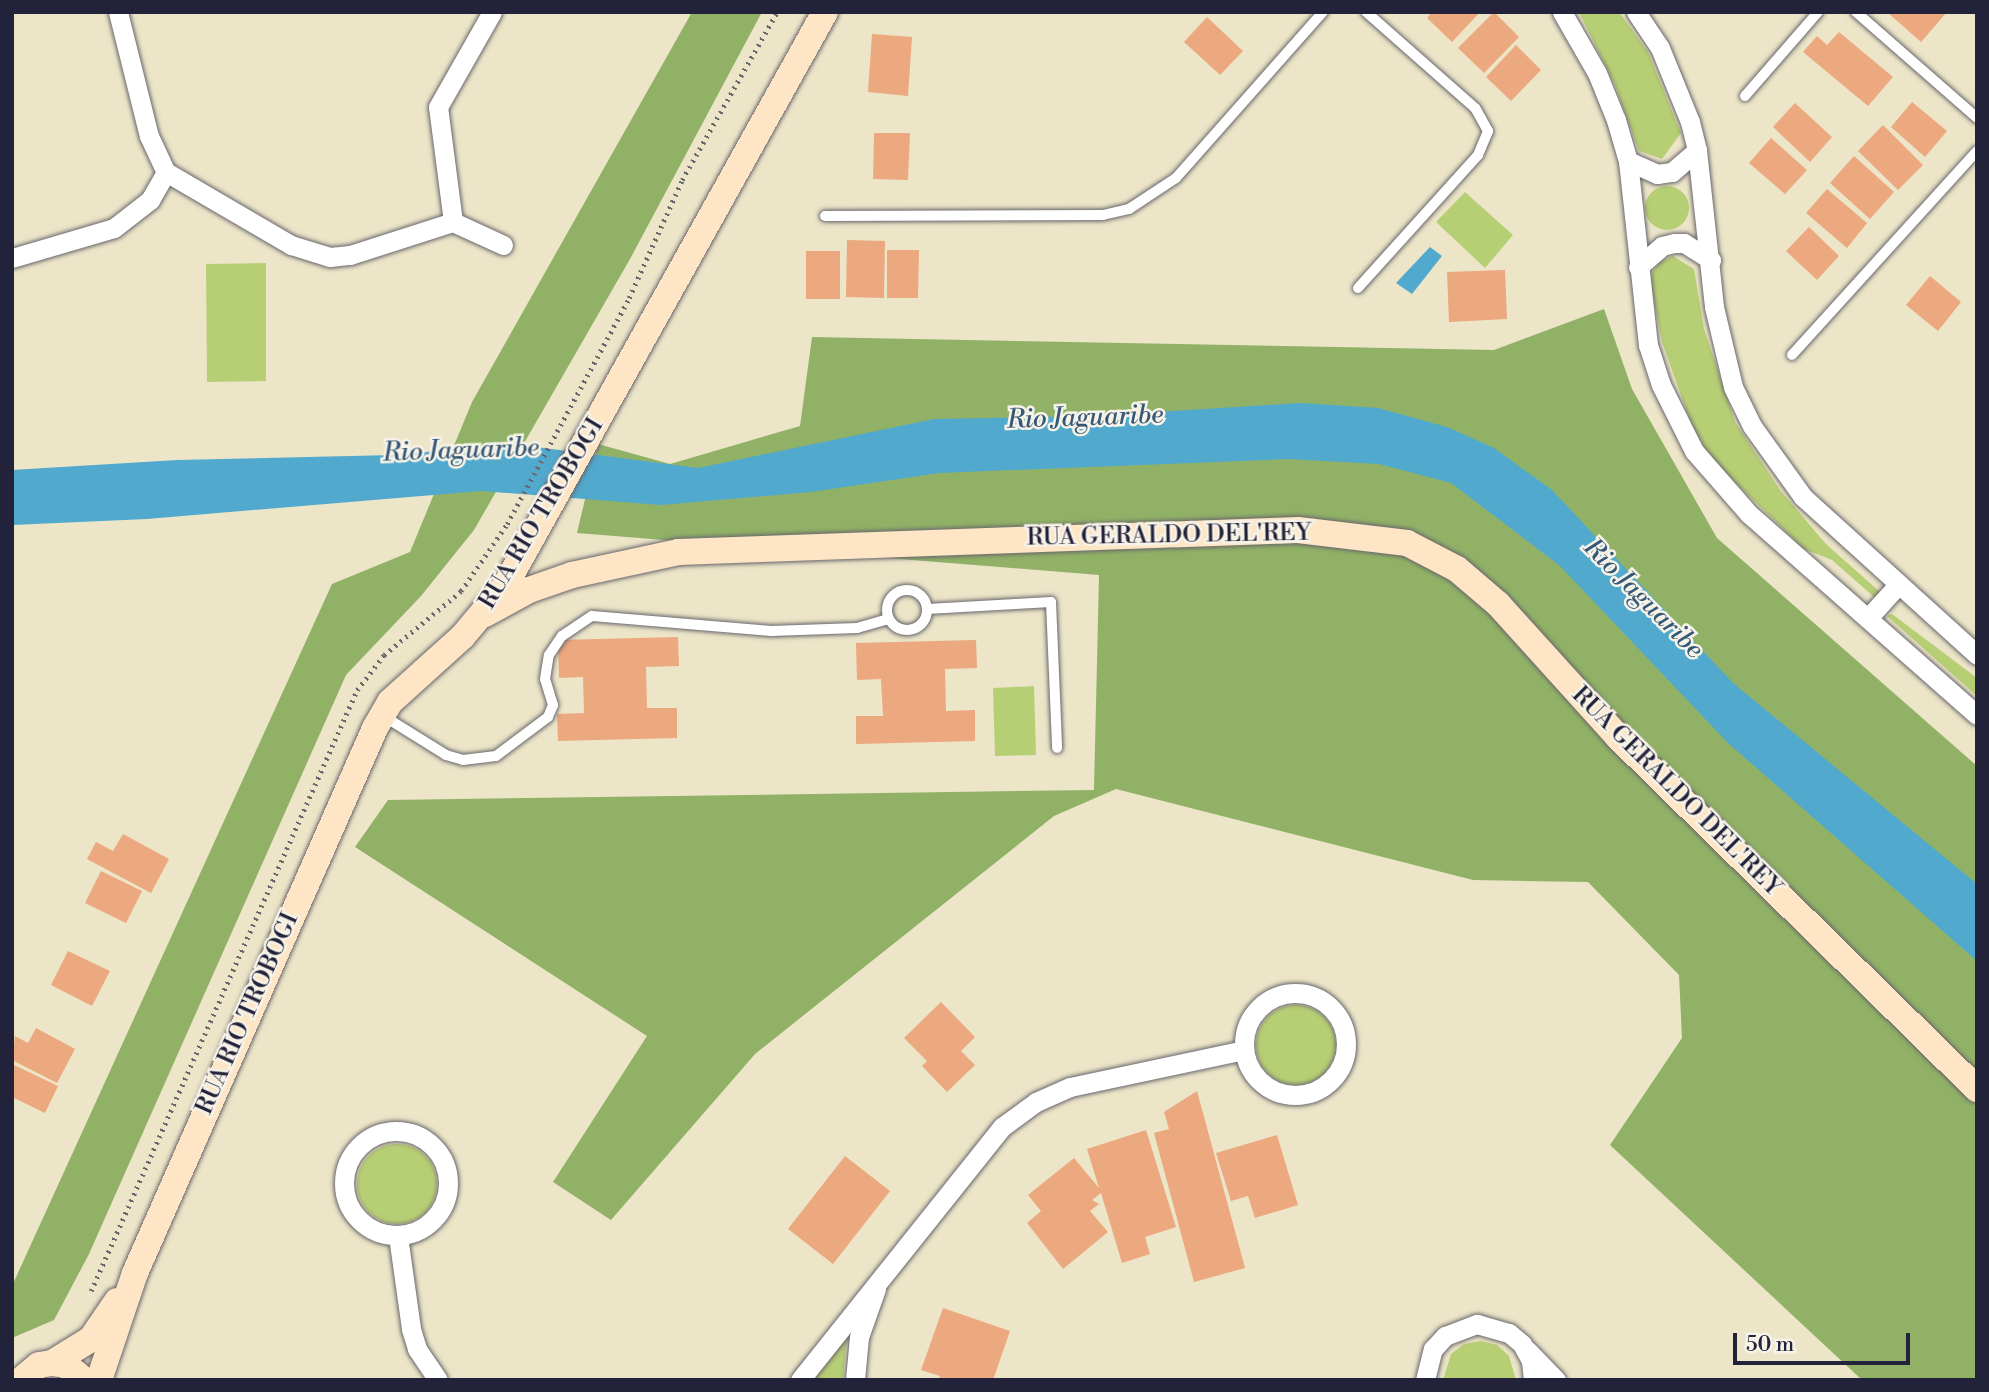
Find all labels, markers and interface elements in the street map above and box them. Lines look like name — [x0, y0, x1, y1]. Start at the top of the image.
water label: Rio Jaguaribe — [1006, 400, 1164, 436]
street label: RUA RIO TROBOGI — [474, 413, 610, 615]
water label: Rio Jaguaribe — [382, 433, 540, 469]
street label: RUA GERALDO DEL'REY — [1026, 519, 1312, 553]
water label: Rio Jaguaribe — [1577, 533, 1709, 665]
street label: RUA GERALDO DEL'REY — [1565, 681, 1787, 903]
street label: RUA RIO TROBOGI — [191, 909, 305, 1119]
scale bar — [1737, 1318, 1914, 1362]
text: 50 m — [1746, 1332, 1794, 1358]

